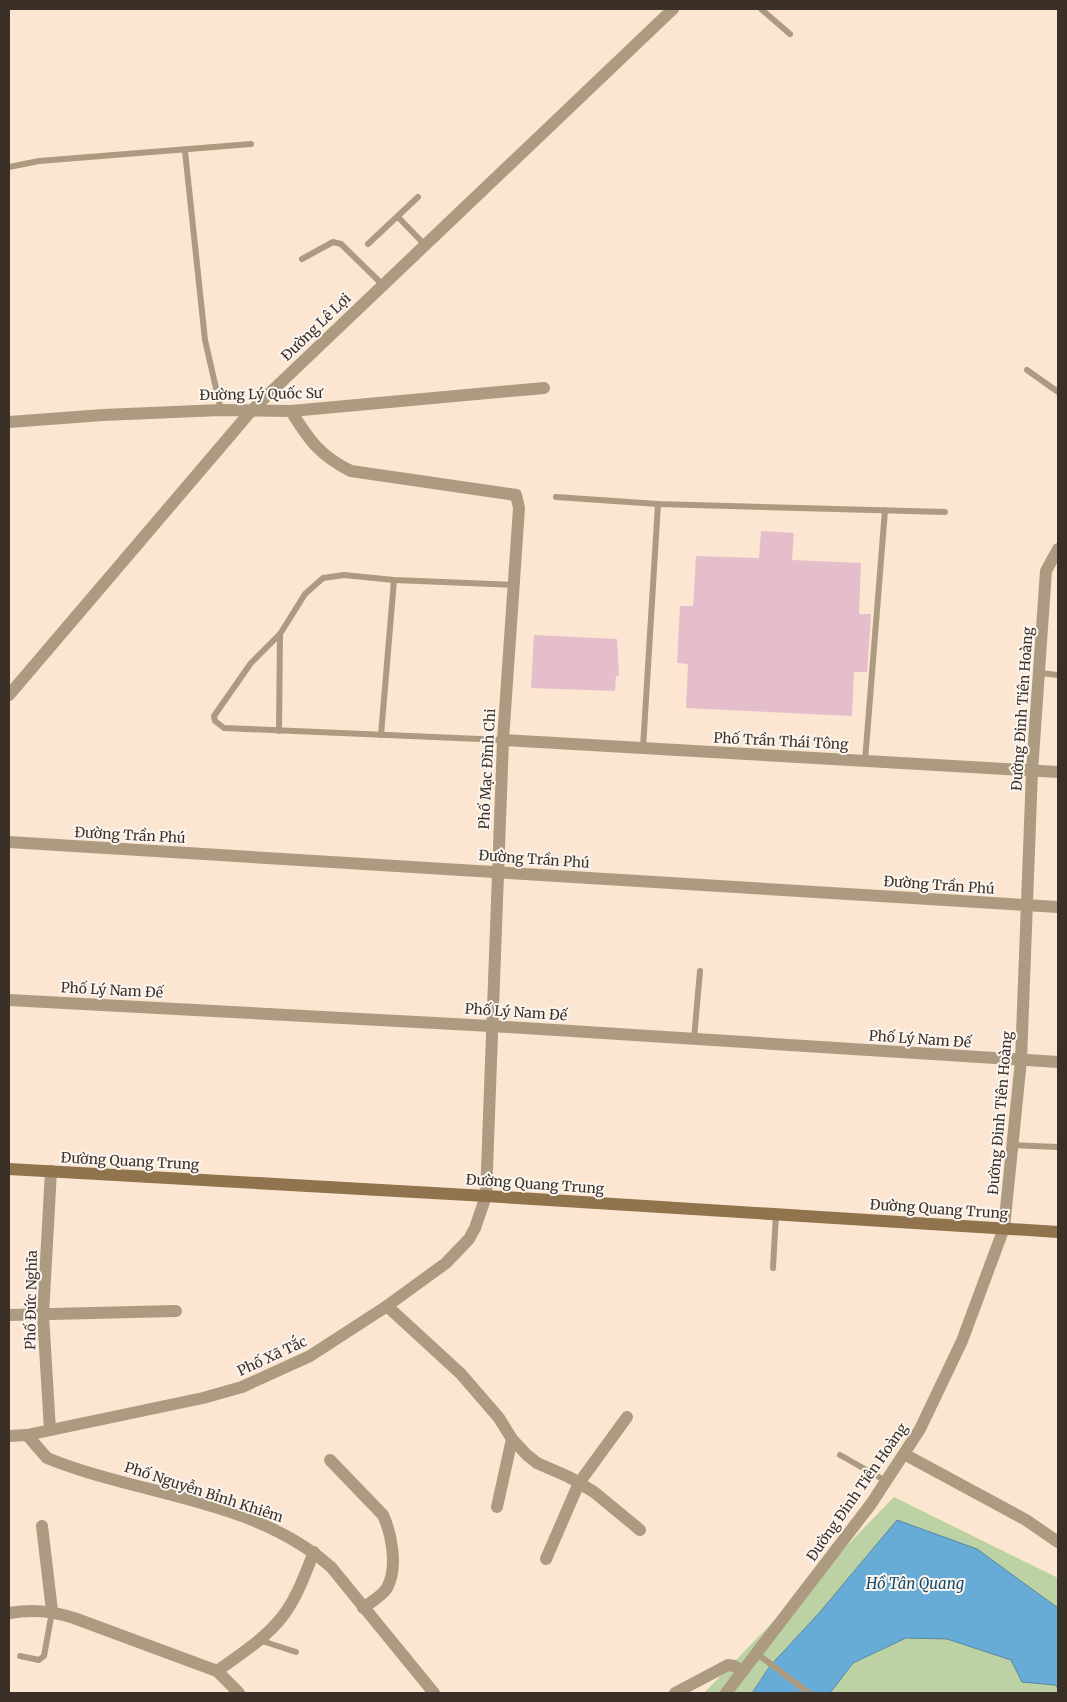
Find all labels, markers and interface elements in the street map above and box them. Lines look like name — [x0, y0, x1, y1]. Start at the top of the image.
street label: Đường Lê Lợi — [277, 289, 355, 365]
street label: Đường Lý Quốc Sư — [199, 384, 324, 404]
street label: Đường Đinh Tiên Hoàng — [1007, 626, 1037, 792]
street label: Phố Mạc Đĩnh Chi — [475, 708, 499, 830]
street label: Phố Trần Thái Tông — [713, 728, 849, 754]
street label: Đường Trần Phú — [74, 823, 186, 847]
street label: Đường Trần Phú — [478, 846, 590, 872]
street label: Đường Trần Phú — [883, 872, 995, 898]
street label: Phố Lý Nam Đế — [60, 978, 165, 1002]
street label: Phố Lý Nam Đế — [464, 999, 569, 1025]
street label: Phố Lý Nam Đế — [868, 1026, 973, 1052]
street label: Đường Đinh Tiên Hoàng — [984, 1030, 1016, 1196]
street label: Đường Quang Trung — [60, 1148, 200, 1174]
street label: Đường Quang Trung — [465, 1170, 605, 1198]
street label: Đường Quang Trung — [869, 1195, 1009, 1223]
street label: Phố Đức Nghĩa — [21, 1250, 41, 1350]
street label: Phố Xã Tắc — [234, 1330, 310, 1380]
street label: Đường Đinh Tiên Hoàng — [803, 1419, 912, 1564]
street label: Phố Nguyễn Bỉnh Khiêm — [122, 1458, 286, 1526]
water label: Hồ Tân Quang — [865, 1574, 964, 1593]

